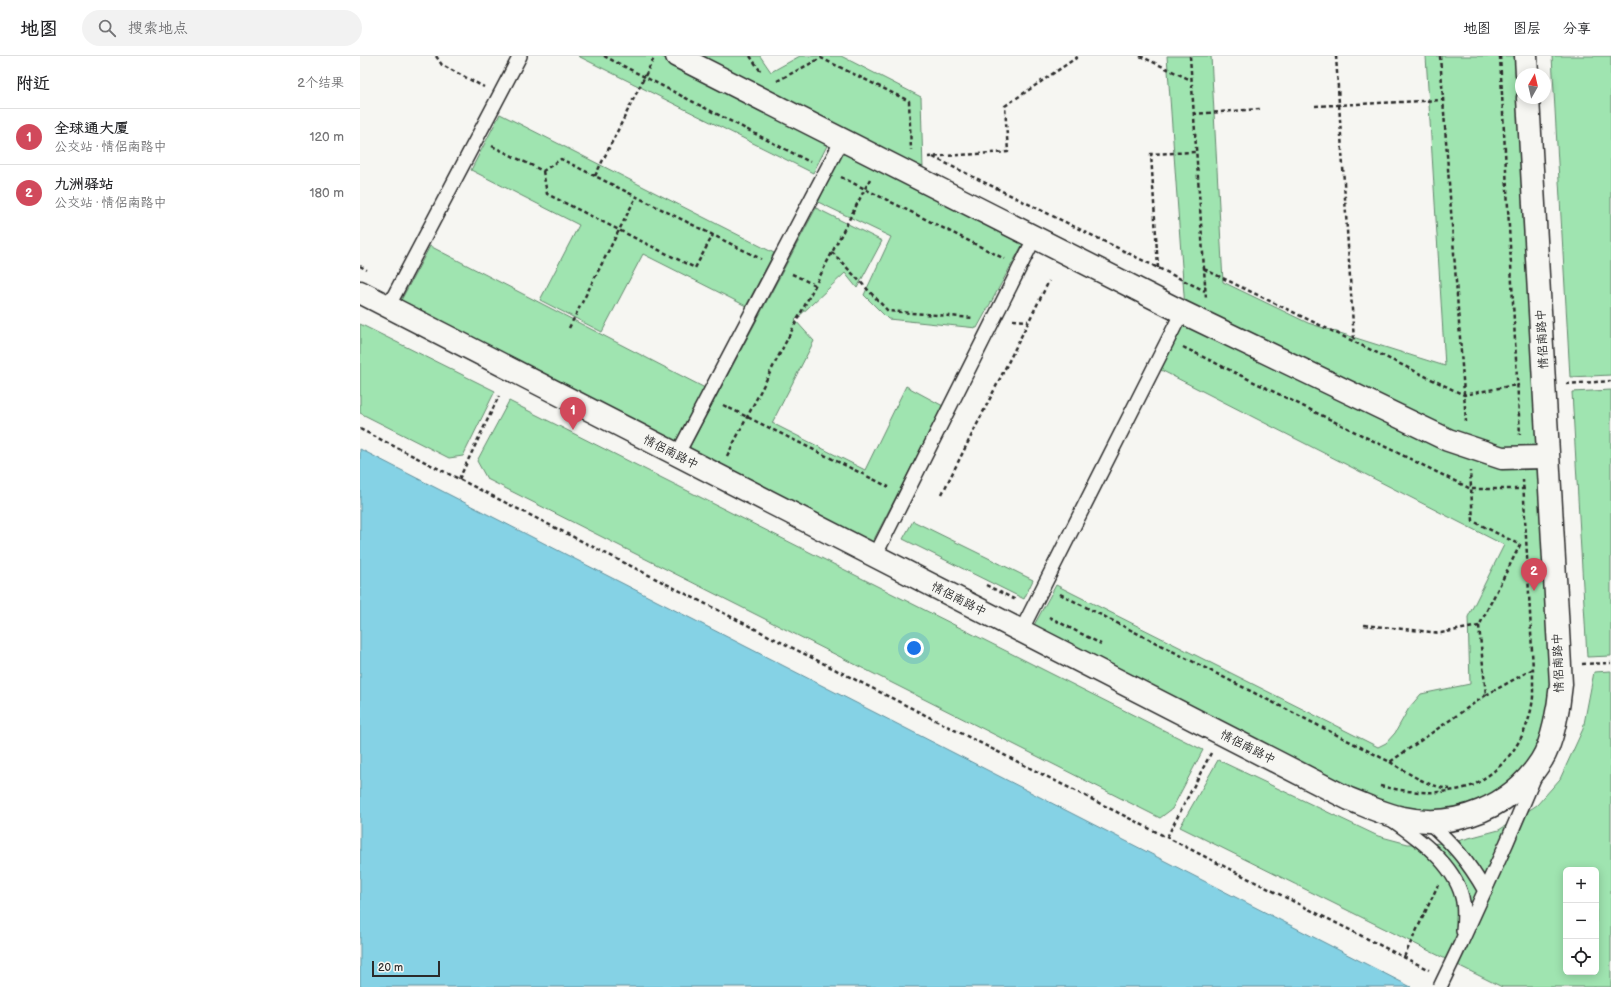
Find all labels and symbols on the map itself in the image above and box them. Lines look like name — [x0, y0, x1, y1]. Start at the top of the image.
north arrow — [1515, 68, 1551, 104]
street label: 情侣南路中 — [1533, 309, 1552, 369]
pin: 1 — [560, 397, 586, 430]
street label: 情侣南路中 — [641, 432, 701, 473]
pin: 2 — [1521, 558, 1547, 591]
street label: 情侣南路中 — [929, 579, 989, 620]
street label: 情侣南路中 — [1550, 633, 1567, 693]
your location — [904, 638, 924, 658]
street label: 情侣南路中 — [1218, 727, 1278, 768]
scale bar — [372, 959, 440, 978]

